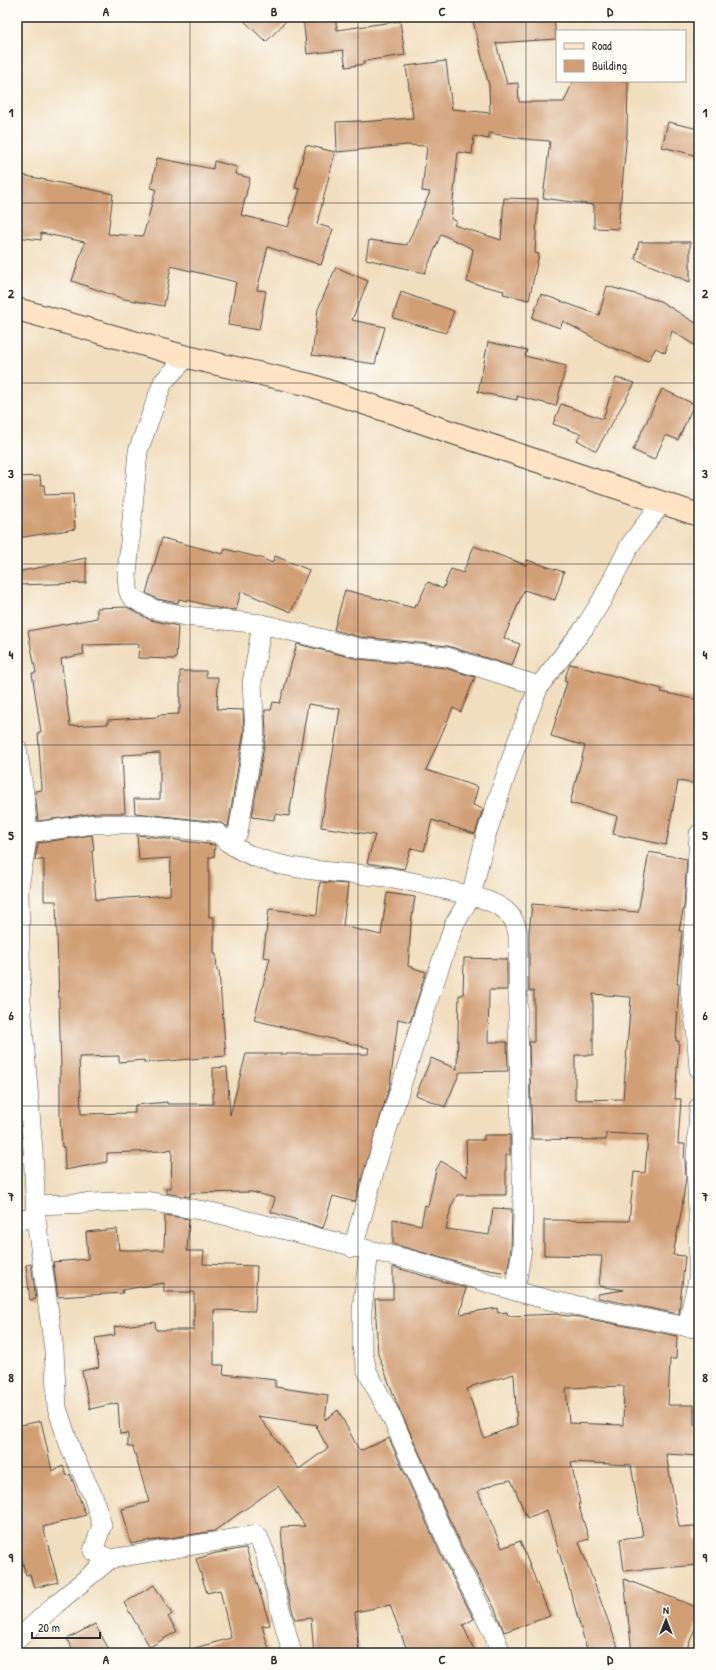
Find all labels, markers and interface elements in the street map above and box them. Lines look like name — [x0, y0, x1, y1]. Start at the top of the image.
text: A — [103, 2, 110, 20]
text: B — [271, 2, 278, 20]
text: C — [438, 2, 446, 20]
text: D — [607, 2, 614, 20]
legend — [556, 30, 686, 82]
text: Road — [592, 37, 612, 54]
text: Building — [592, 57, 627, 74]
text: 1 — [9, 103, 14, 121]
text: 1 — [703, 103, 708, 121]
text: 2 — [8, 284, 15, 302]
text: 2 — [702, 284, 709, 302]
text: 3 — [8, 464, 14, 482]
text: 3 — [702, 464, 708, 482]
text: 4 — [9, 645, 14, 663]
text: 4 — [703, 645, 708, 663]
text: 5 — [8, 826, 14, 844]
text: 5 — [702, 826, 708, 844]
text: 6 — [8, 1006, 14, 1024]
text: 6 — [702, 1006, 708, 1024]
text: 7 — [7, 1187, 15, 1205]
text: 7 — [701, 1187, 709, 1205]
text: 8 — [8, 1368, 14, 1386]
text: 8 — [702, 1368, 708, 1386]
text: 9 — [9, 1548, 14, 1566]
text: 9 — [703, 1548, 708, 1566]
north arrow — [646, 1600, 686, 1640]
text: N — [663, 1603, 669, 1617]
scale bar — [32, 1614, 100, 1640]
text: 20 m — [38, 1619, 60, 1636]
text: A — [103, 1650, 110, 1668]
text: B — [271, 1650, 278, 1668]
text: C — [438, 1650, 446, 1668]
text: D — [607, 1650, 614, 1668]

